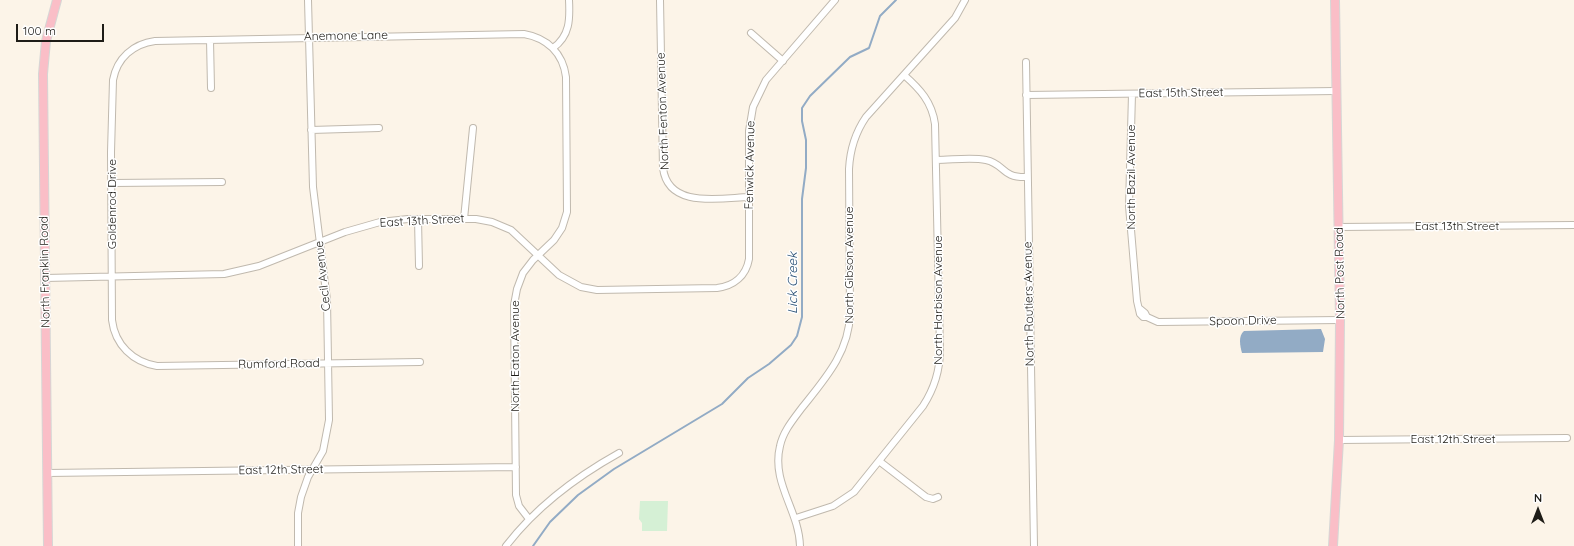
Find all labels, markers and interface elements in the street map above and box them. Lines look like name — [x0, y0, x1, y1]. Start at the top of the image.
scale bar — [18, 16, 106, 42]
text: 100 m — [23, 23, 56, 38]
street label: Anemone Lane — [304, 28, 388, 44]
street label: North Fenton Avenue — [654, 52, 672, 170]
street label: East 15th Street — [1138, 85, 1224, 101]
street label: Fenwick Avenue — [742, 120, 758, 210]
street label: North Bazil Avenue — [1124, 124, 1138, 230]
street label: Goldenrod Drive — [105, 159, 119, 249]
street label: North Gibson Avenue — [842, 206, 856, 324]
street label: East 13th Street — [379, 212, 465, 230]
street label: North Franklin Road — [37, 216, 53, 328]
street label: East 13th Street — [1415, 219, 1499, 233]
street label: North Post Road — [1332, 227, 1348, 319]
street label: North Harbison Avenue — [931, 235, 945, 365]
street label: Cecil Avenue — [312, 240, 334, 312]
street label: North Routiers Avenue — [1021, 241, 1037, 367]
water label: Lick Creek — [785, 252, 801, 314]
street label: North Eaton Avenue — [508, 300, 522, 412]
street label: Spoon Drive — [1209, 313, 1277, 329]
street label: Rumford Road — [238, 356, 320, 372]
street label: East 12th Street — [1410, 432, 1496, 446]
street label: East 12th Street — [238, 462, 324, 478]
north arrow — [1518, 490, 1558, 530]
text: N — [1534, 491, 1542, 505]

